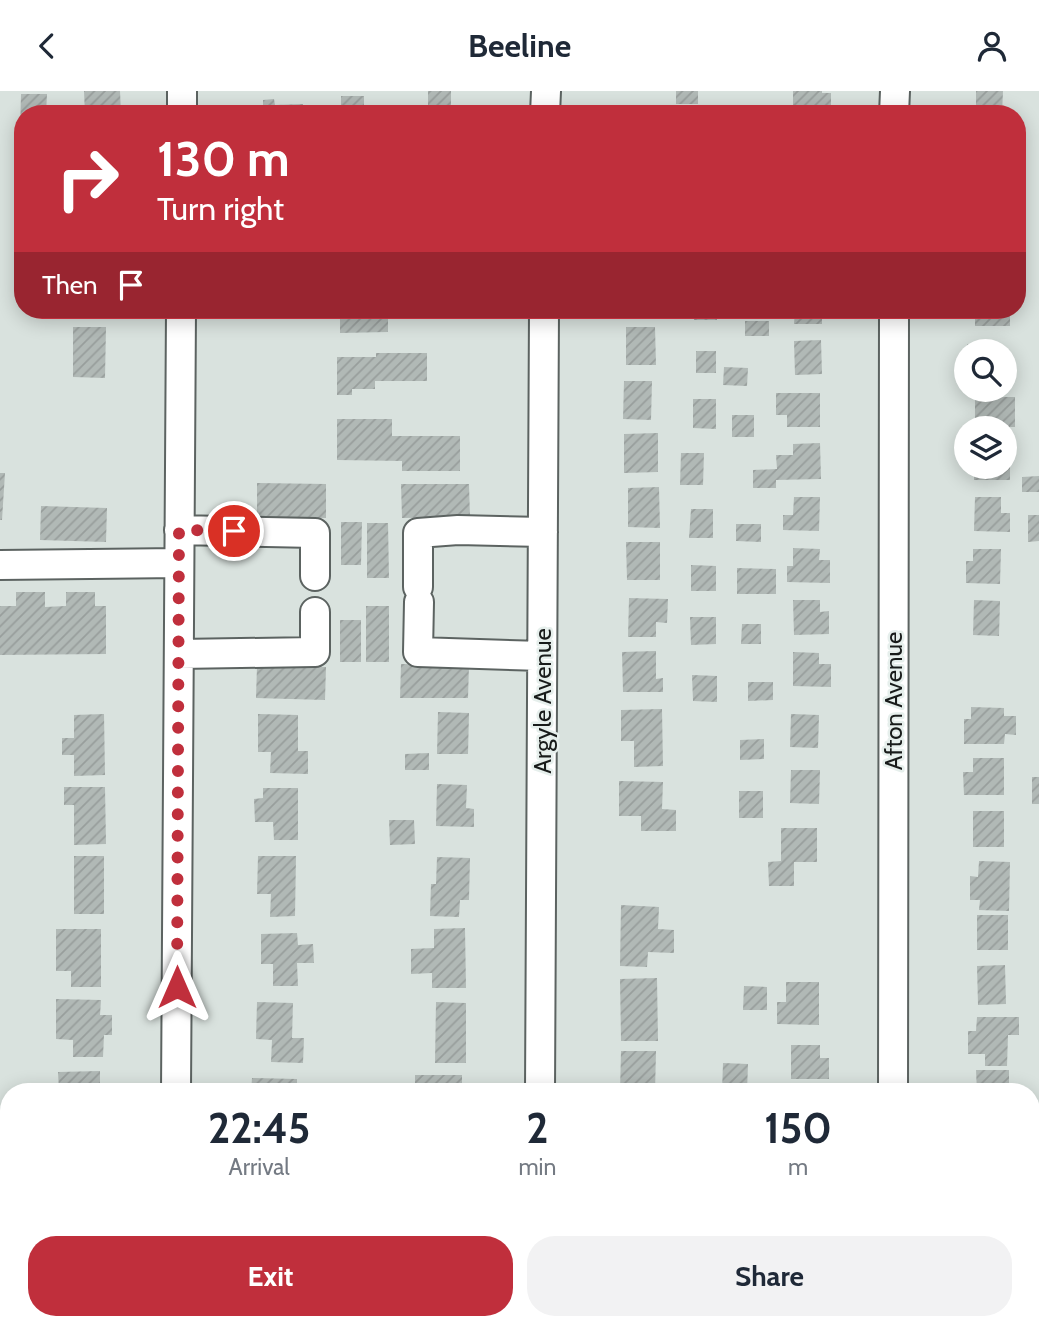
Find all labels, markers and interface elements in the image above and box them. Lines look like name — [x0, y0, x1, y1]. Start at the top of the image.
text: Beeline — [468, 26, 571, 65]
icon: back — [28, 27, 66, 65]
icon: person — [973, 27, 1011, 65]
text: 130 m — [157, 129, 290, 188]
icon: right — [42, 133, 133, 224]
text: Turn right — [157, 189, 284, 228]
icon: arrive — [112, 266, 150, 304]
text: Then — [42, 269, 98, 301]
map controls — [954, 339, 1017, 479]
button: search — [954, 339, 1017, 402]
button: layers — [954, 416, 1017, 479]
pin — [204, 501, 264, 561]
icon: arrive — [215, 512, 253, 550]
street label: Argyle Avenue — [528, 628, 557, 774]
street label: Afton Avenue — [879, 632, 908, 770]
position arrow — [140, 950, 214, 1024]
text: 22:45 — [208, 1102, 310, 1154]
text: 2 — [526, 1102, 548, 1154]
text: 150 — [764, 1102, 832, 1154]
text: Arrival — [229, 1153, 290, 1181]
text: min — [518, 1153, 556, 1181]
text: m — [788, 1153, 808, 1181]
button: Exit — [28, 1236, 513, 1316]
button: Share — [527, 1236, 1012, 1316]

